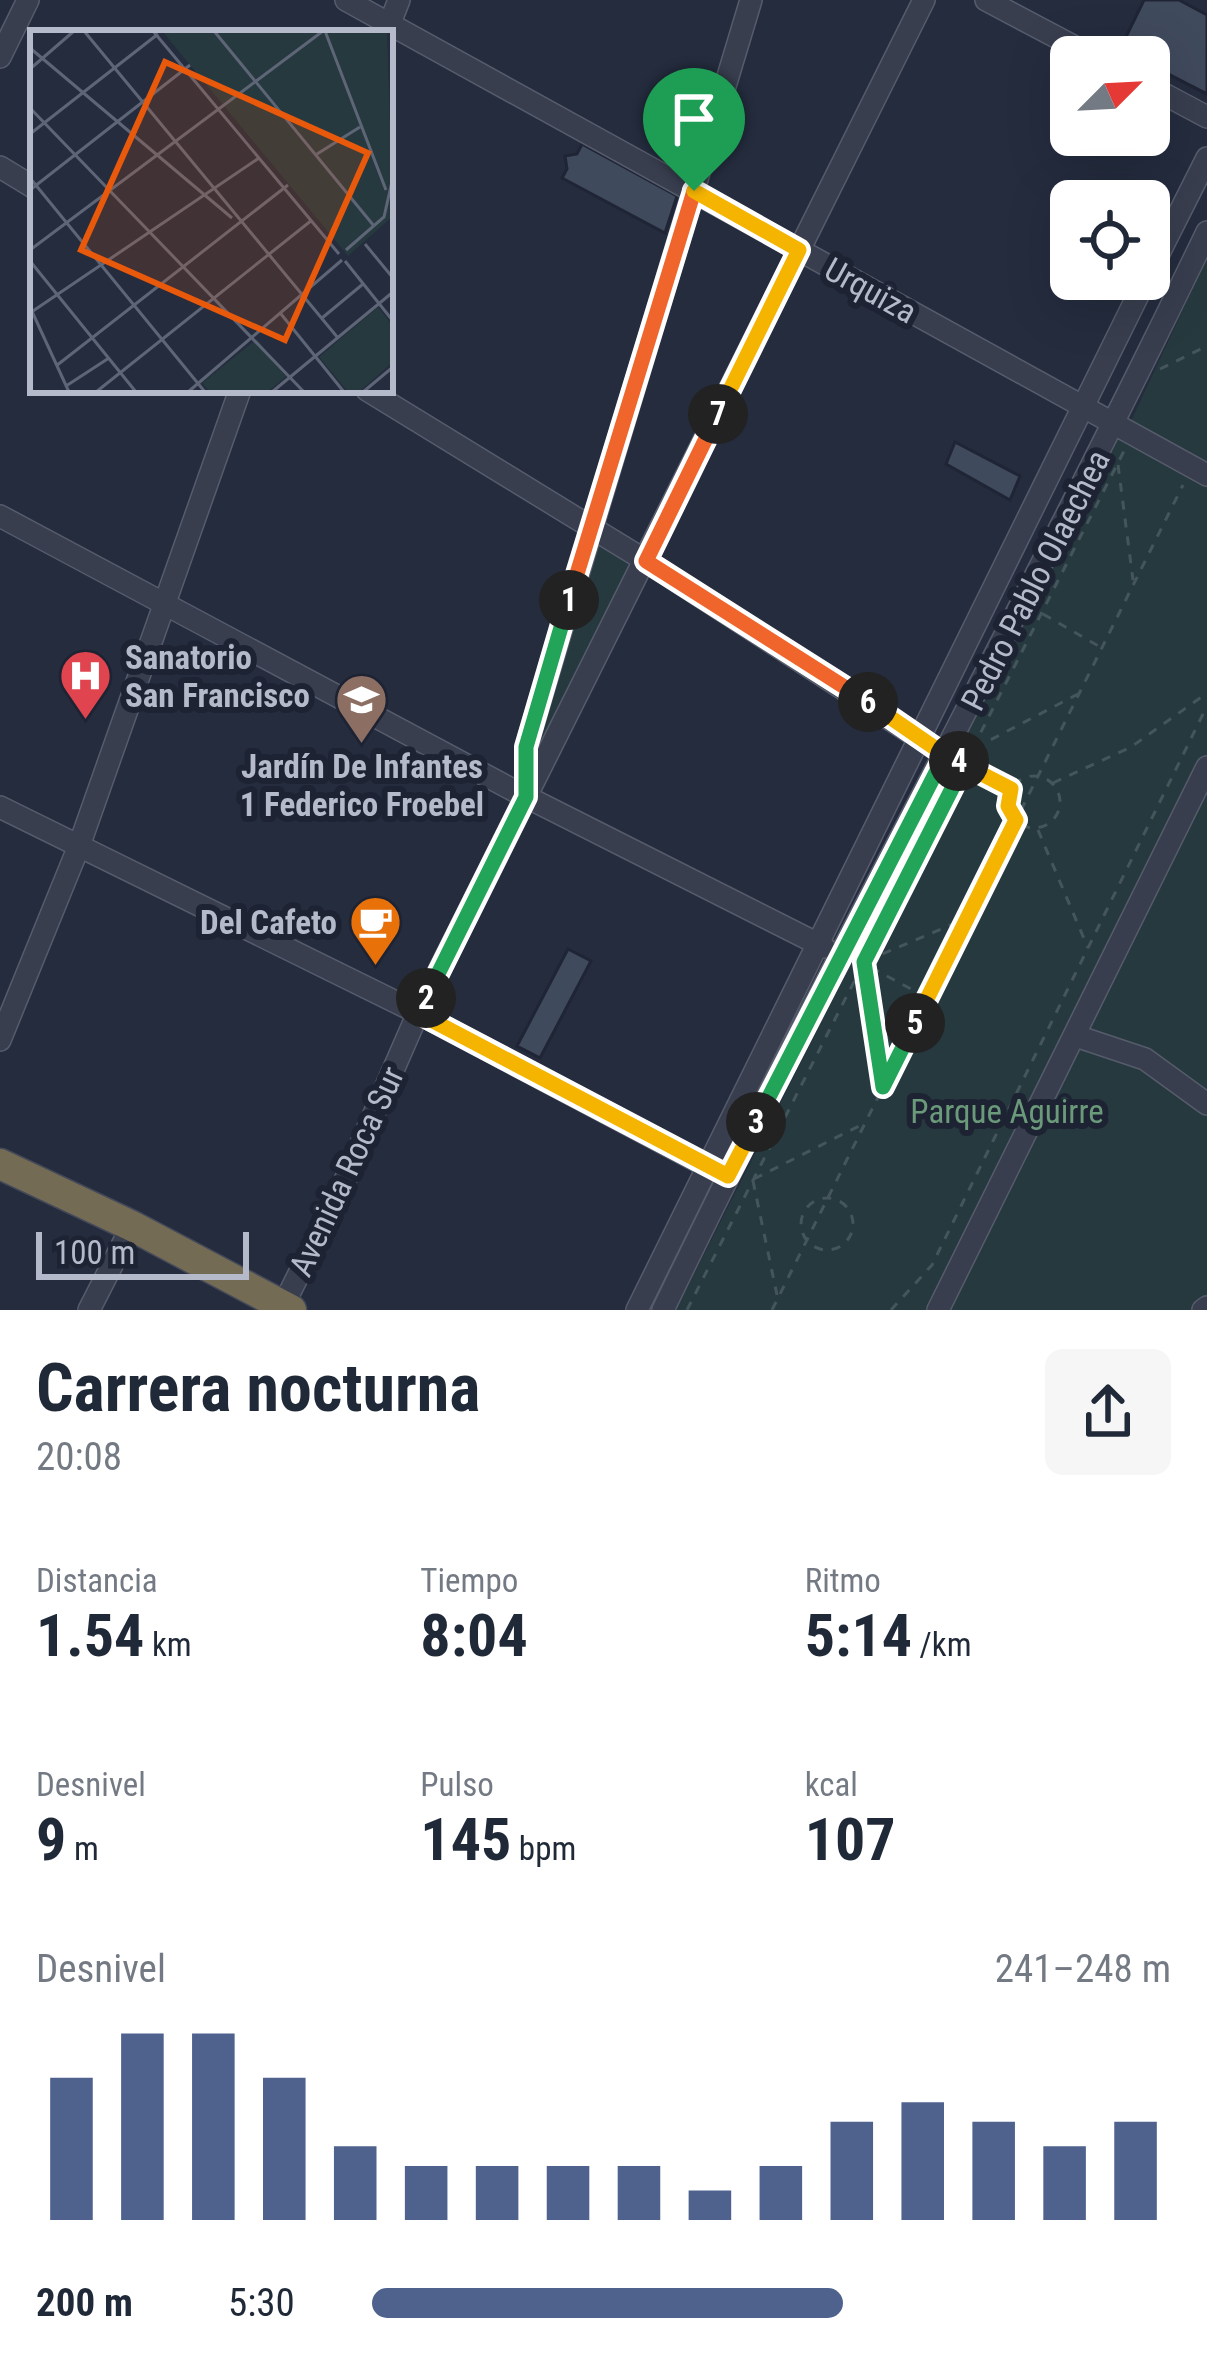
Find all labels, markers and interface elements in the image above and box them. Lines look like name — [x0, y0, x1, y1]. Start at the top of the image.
inset map — [30, 30, 393, 393]
north arrow — [1050, 36, 1170, 156]
map controls — [1050, 36, 1170, 300]
pin — [643, 68, 745, 191]
icon: arrive — [661, 86, 727, 152]
button: locate — [1050, 180, 1170, 300]
street label: Urquiza — [818, 249, 923, 331]
pin: 7 — [688, 384, 748, 444]
text: 7 — [710, 394, 726, 433]
street label: Pedro Pablo Olaechea — [953, 444, 1118, 717]
pin: 1 — [539, 570, 599, 630]
text: 1 — [561, 580, 577, 619]
place label: Sanatorio San Francisco — [125, 638, 310, 715]
hospital icon: Sanatorio San Francisco — [58, 648, 114, 722]
school or university icon: Jardín De Infantes 1 Federico Froebel — [334, 671, 390, 745]
pin: 6 — [838, 672, 898, 732]
text: 6 — [860, 682, 876, 721]
pin: 4 — [929, 731, 989, 791]
text: 4 — [951, 741, 967, 780]
place label: Jardín De Infantes 1 Federico Froebel — [240, 747, 484, 824]
cafe icon: Del Cafeto — [348, 894, 404, 968]
place label: Del Cafeto — [200, 903, 337, 942]
pin: 2 — [396, 968, 456, 1028]
text: 2 — [418, 978, 434, 1017]
pin: 5 — [885, 993, 945, 1053]
text: 5 — [907, 1003, 923, 1042]
street label: Avenida Roca Sur — [281, 1060, 412, 1282]
pin: 3 — [726, 1092, 786, 1152]
park label: Parque Aguirre — [910, 1092, 1104, 1131]
text: 3 — [748, 1102, 764, 1141]
scale bar — [36, 1226, 249, 1279]
text: 100 m — [54, 1233, 135, 1272]
button: share — [1045, 1349, 1171, 1475]
text: Carrera nocturna — [36, 1350, 480, 1427]
text: 20:08 — [36, 1434, 122, 1480]
text: Distancia — [36, 1561, 158, 1600]
text: Tiempo — [420, 1561, 518, 1600]
text: Ritmo — [805, 1561, 881, 1600]
text: 1.54 — [36, 1600, 144, 1671]
text: 8:04 — [420, 1600, 528, 1671]
text: 5:14 — [805, 1600, 912, 1671]
text: km — [144, 1625, 192, 1664]
text: /km — [912, 1625, 972, 1664]
text: Desnivel — [36, 1765, 146, 1804]
text: Pulso — [420, 1765, 494, 1804]
text: kcal — [805, 1765, 858, 1804]
text: 9 — [36, 1804, 66, 1875]
text: 145 — [420, 1804, 511, 1875]
text: 107 — [805, 1804, 896, 1875]
text: m — [66, 1829, 99, 1868]
text: bpm — [511, 1829, 576, 1868]
text: Desnivel — [36, 1946, 166, 1992]
text: 241–248 m — [995, 1946, 1171, 1992]
text: 200 m — [36, 2280, 133, 2326]
text: 5:30 — [228, 2280, 295, 2326]

